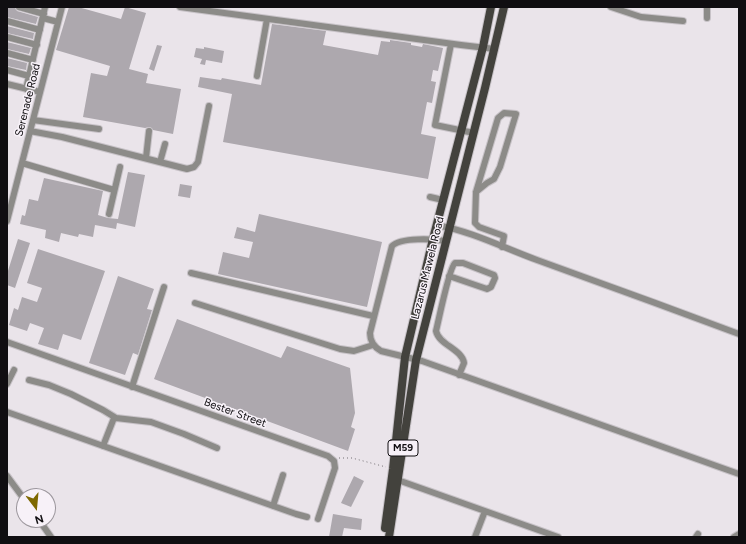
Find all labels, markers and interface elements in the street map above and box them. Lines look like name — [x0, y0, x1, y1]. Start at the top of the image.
street label: Serenade Road — [13, 62, 43, 138]
street label: Lazarus Mawela Road — [409, 215, 447, 321]
street label: Bester Street — [202, 396, 268, 430]
road number: M59 — [388, 440, 418, 456]
north arrow — [16, 488, 56, 528]
text: N — [33, 512, 45, 526]

